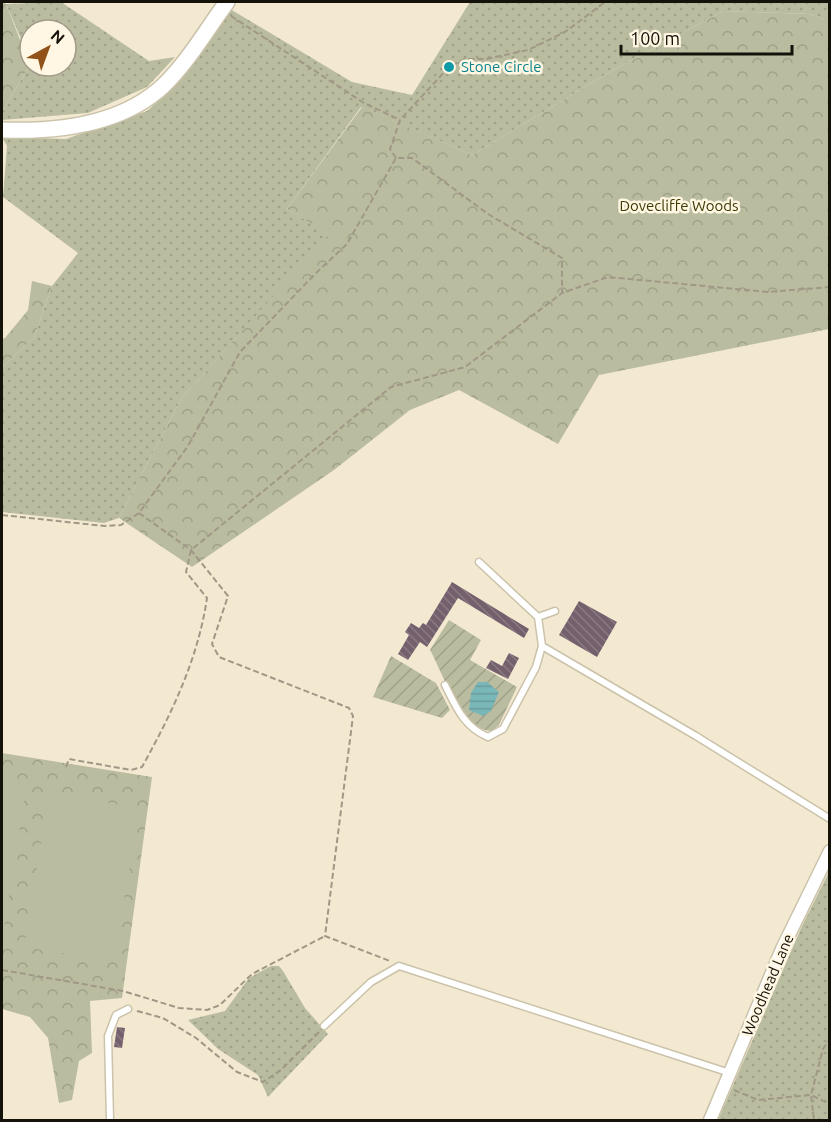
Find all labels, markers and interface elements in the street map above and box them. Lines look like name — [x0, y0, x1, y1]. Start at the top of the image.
north arrow — [18, 18, 78, 78]
scale bar — [621, 18, 792, 56]
text: N — [47, 26, 68, 47]
text: 100 m — [630, 28, 680, 48]
place label: Stone Circle — [461, 58, 541, 75]
marker: Stone Circle — [442, 60, 456, 74]
park label: Dovecliffe Woods — [619, 197, 739, 214]
street label: Woodhead Lane — [738, 931, 797, 1038]

